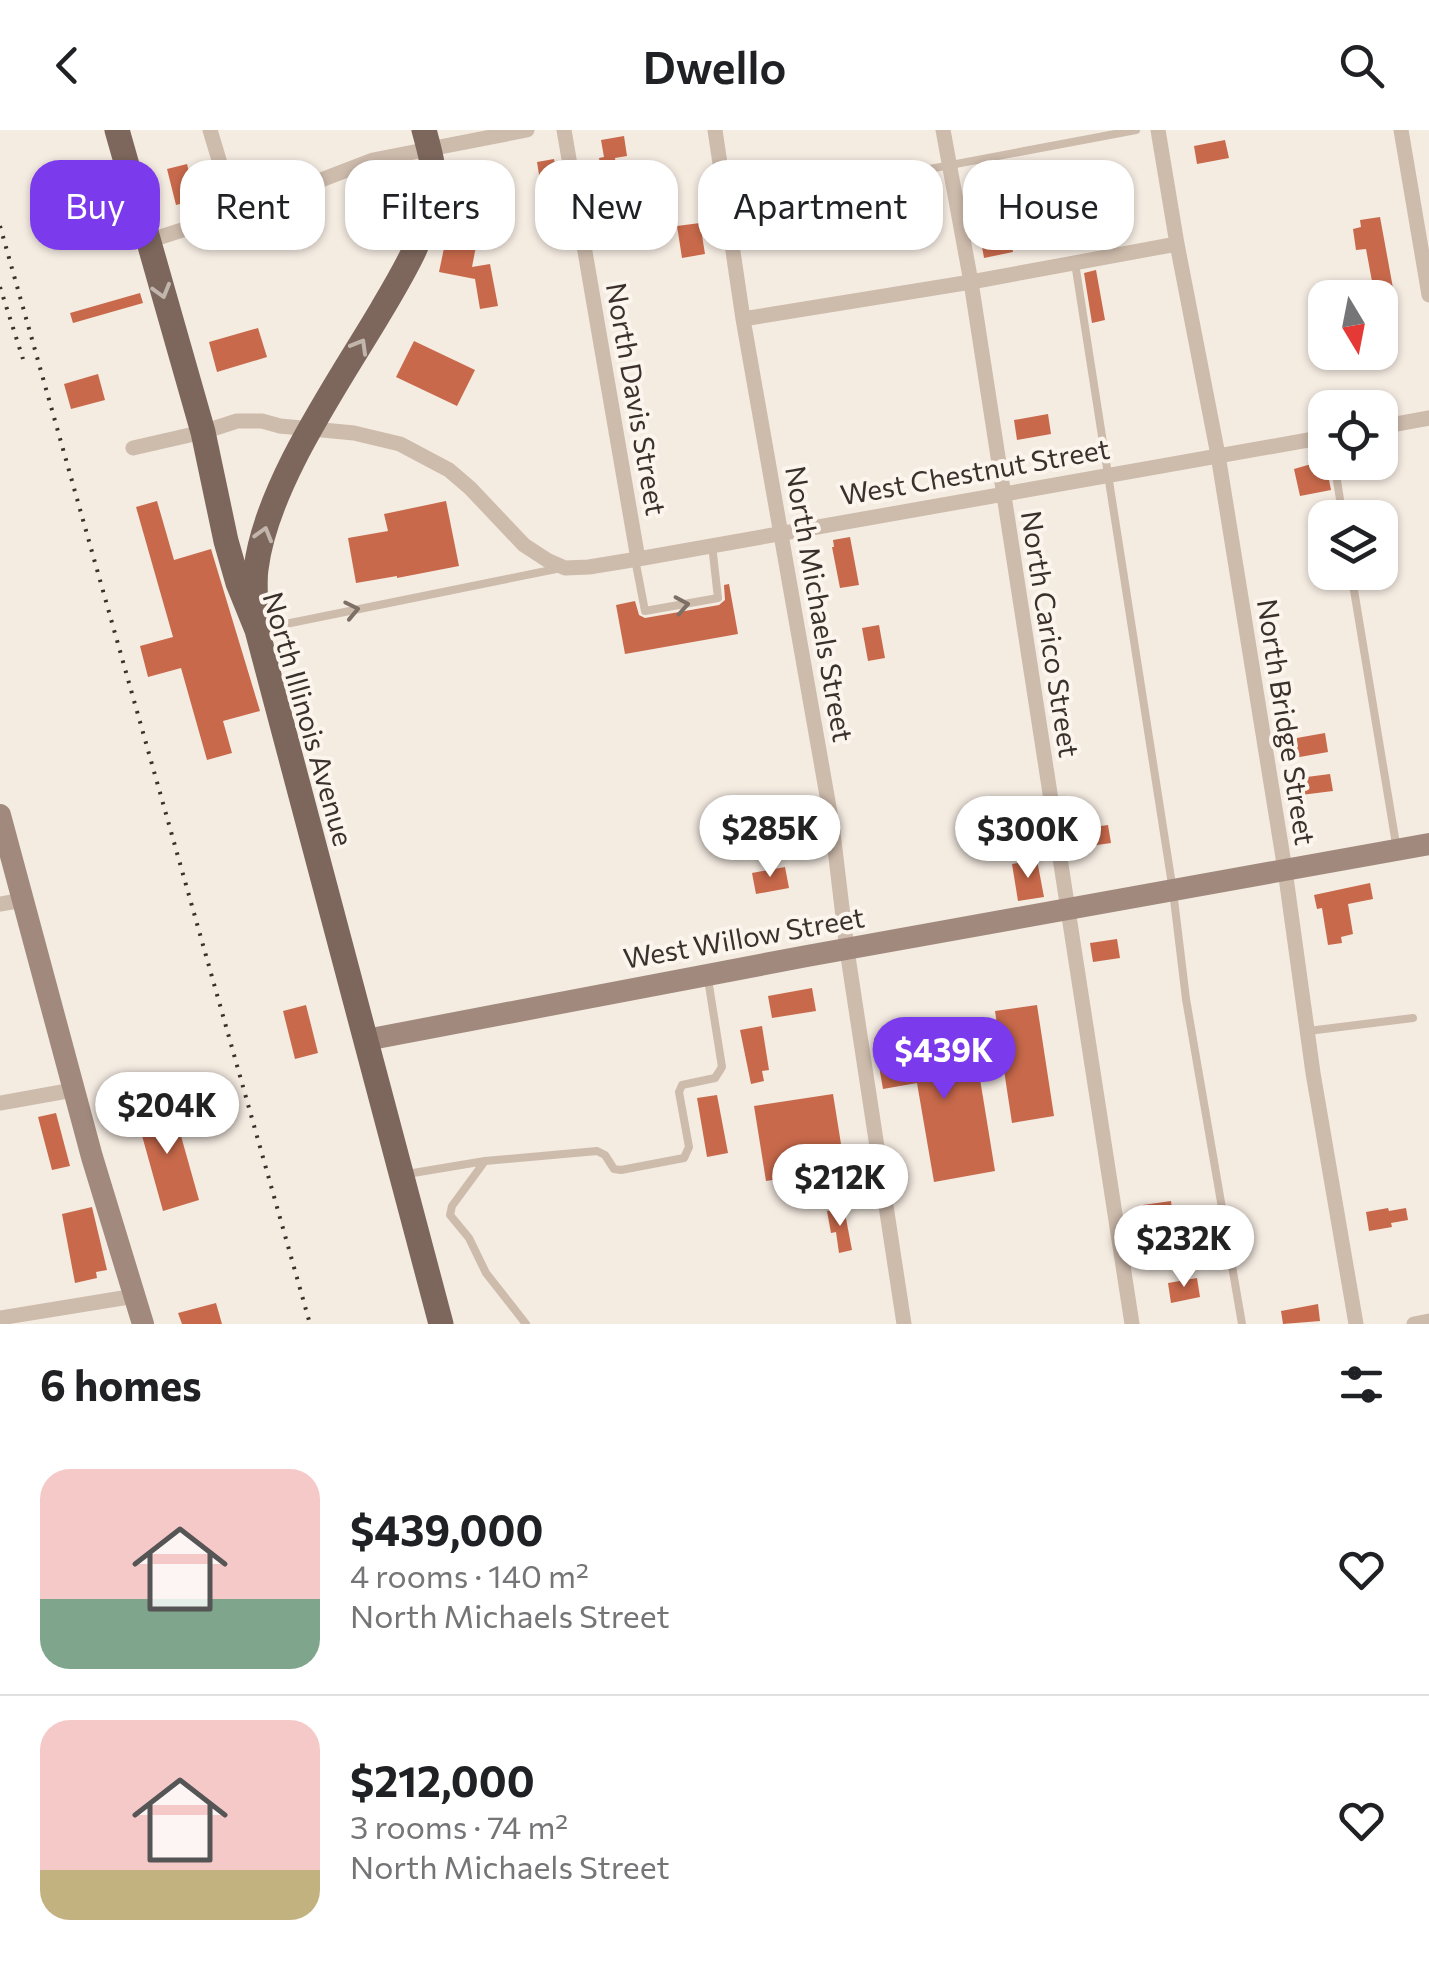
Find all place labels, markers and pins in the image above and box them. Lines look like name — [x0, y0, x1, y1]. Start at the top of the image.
pin: $285K — [700, 795, 840, 880]
pin: $300K — [958, 796, 1098, 881]
pin: $439K — [874, 1017, 1014, 1102]
pin: $204K — [97, 1072, 237, 1157]
pin: $212K — [770, 1144, 910, 1229]
pin: $232K — [1114, 1205, 1254, 1290]

